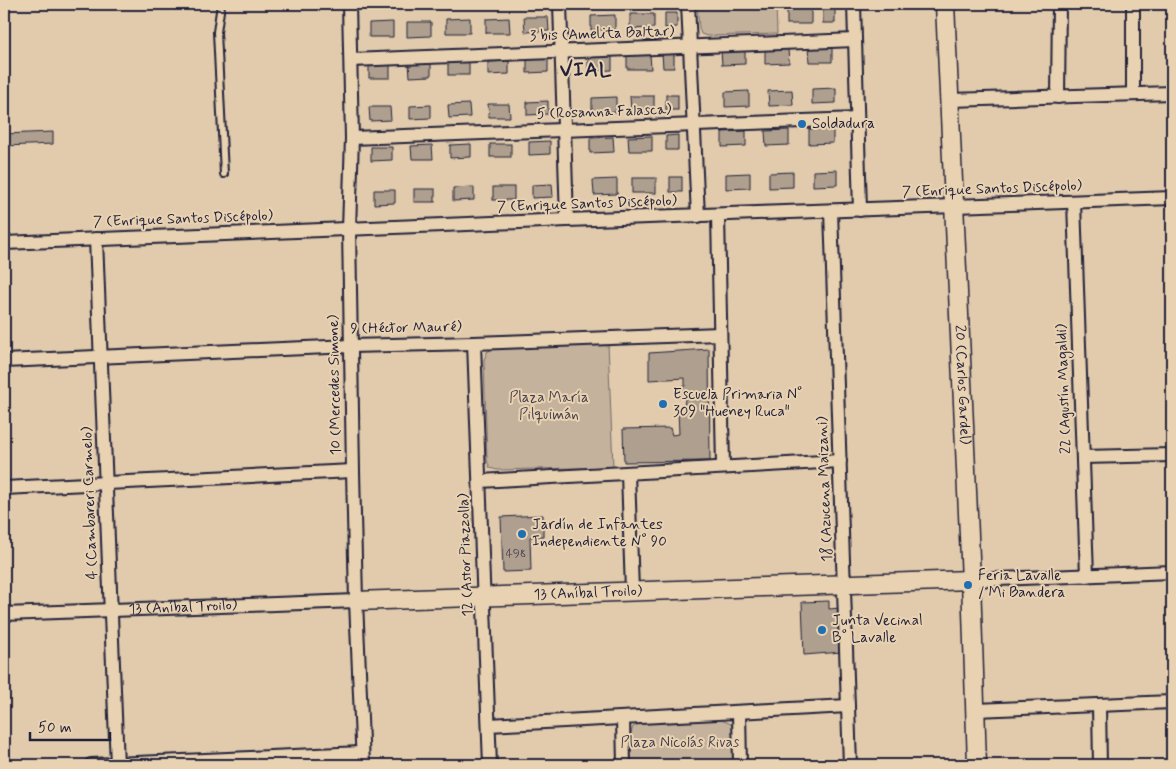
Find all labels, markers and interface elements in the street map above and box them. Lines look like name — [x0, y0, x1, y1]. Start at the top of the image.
street label: 3 bis (Amelita Baltar) — [529, 21, 675, 47]
district label: VIAL — [560, 57, 612, 84]
street label: 5 (Rosanna Falasca) — [536, 100, 672, 124]
place label: Soldadura — [812, 114, 875, 134]
marker: Soldadura — [796, 118, 808, 130]
street label: 7 (Enrique Santos Discépolo) — [902, 176, 1083, 202]
street label: 7 (Enrique Santos Discépolo) — [497, 191, 678, 217]
street label: 7 (Enrique Santos Discépolo) — [93, 206, 274, 232]
street label: 10 (Mercedes Simone) — [324, 314, 346, 455]
street label: 9 (Héctor Mauré) — [350, 317, 462, 339]
street label: 22 (Agustín Magaldi) — [1052, 323, 1077, 455]
street label: 20 (Carlos Gardel) — [949, 324, 975, 446]
place label: Escuela Primaria N° 309 "Hueney Ruca" — [673, 385, 802, 422]
park label: Plaza María Pilquimán — [509, 388, 589, 425]
marker: Escuela Primaria N° 309 "Hueney Ruca" — [657, 398, 669, 410]
street label: 18 (Azucena Maizani) — [812, 415, 838, 562]
street label: 4 (Cambareri Carmelo) — [77, 426, 103, 580]
street label: 12 (Astor Piazzolla) — [454, 492, 478, 617]
place label: Jardín de Infantes Independiente N° 90 — [532, 515, 667, 552]
marker: Jardín de Infantes Independiente N° 90 — [516, 528, 528, 540]
house number: 498 — [506, 546, 526, 562]
place label: Feria Lavalle / Mi Bandera — [978, 566, 1065, 603]
marker: Feria Lavalle / Mi Bandera — [962, 579, 974, 591]
street label: 13 (Aníbal Troilo) — [533, 581, 643, 605]
street label: 13 (Aníbal Troilo) — [128, 595, 238, 619]
place label: Junta Vecinal B° Lavalle — [832, 611, 923, 648]
marker: Junta Vecinal B° Lavalle — [816, 624, 828, 636]
scale bar — [30, 709, 110, 741]
text: 50 m — [38, 718, 72, 738]
park label: Plaza Nicolás Rivas — [621, 733, 740, 753]

